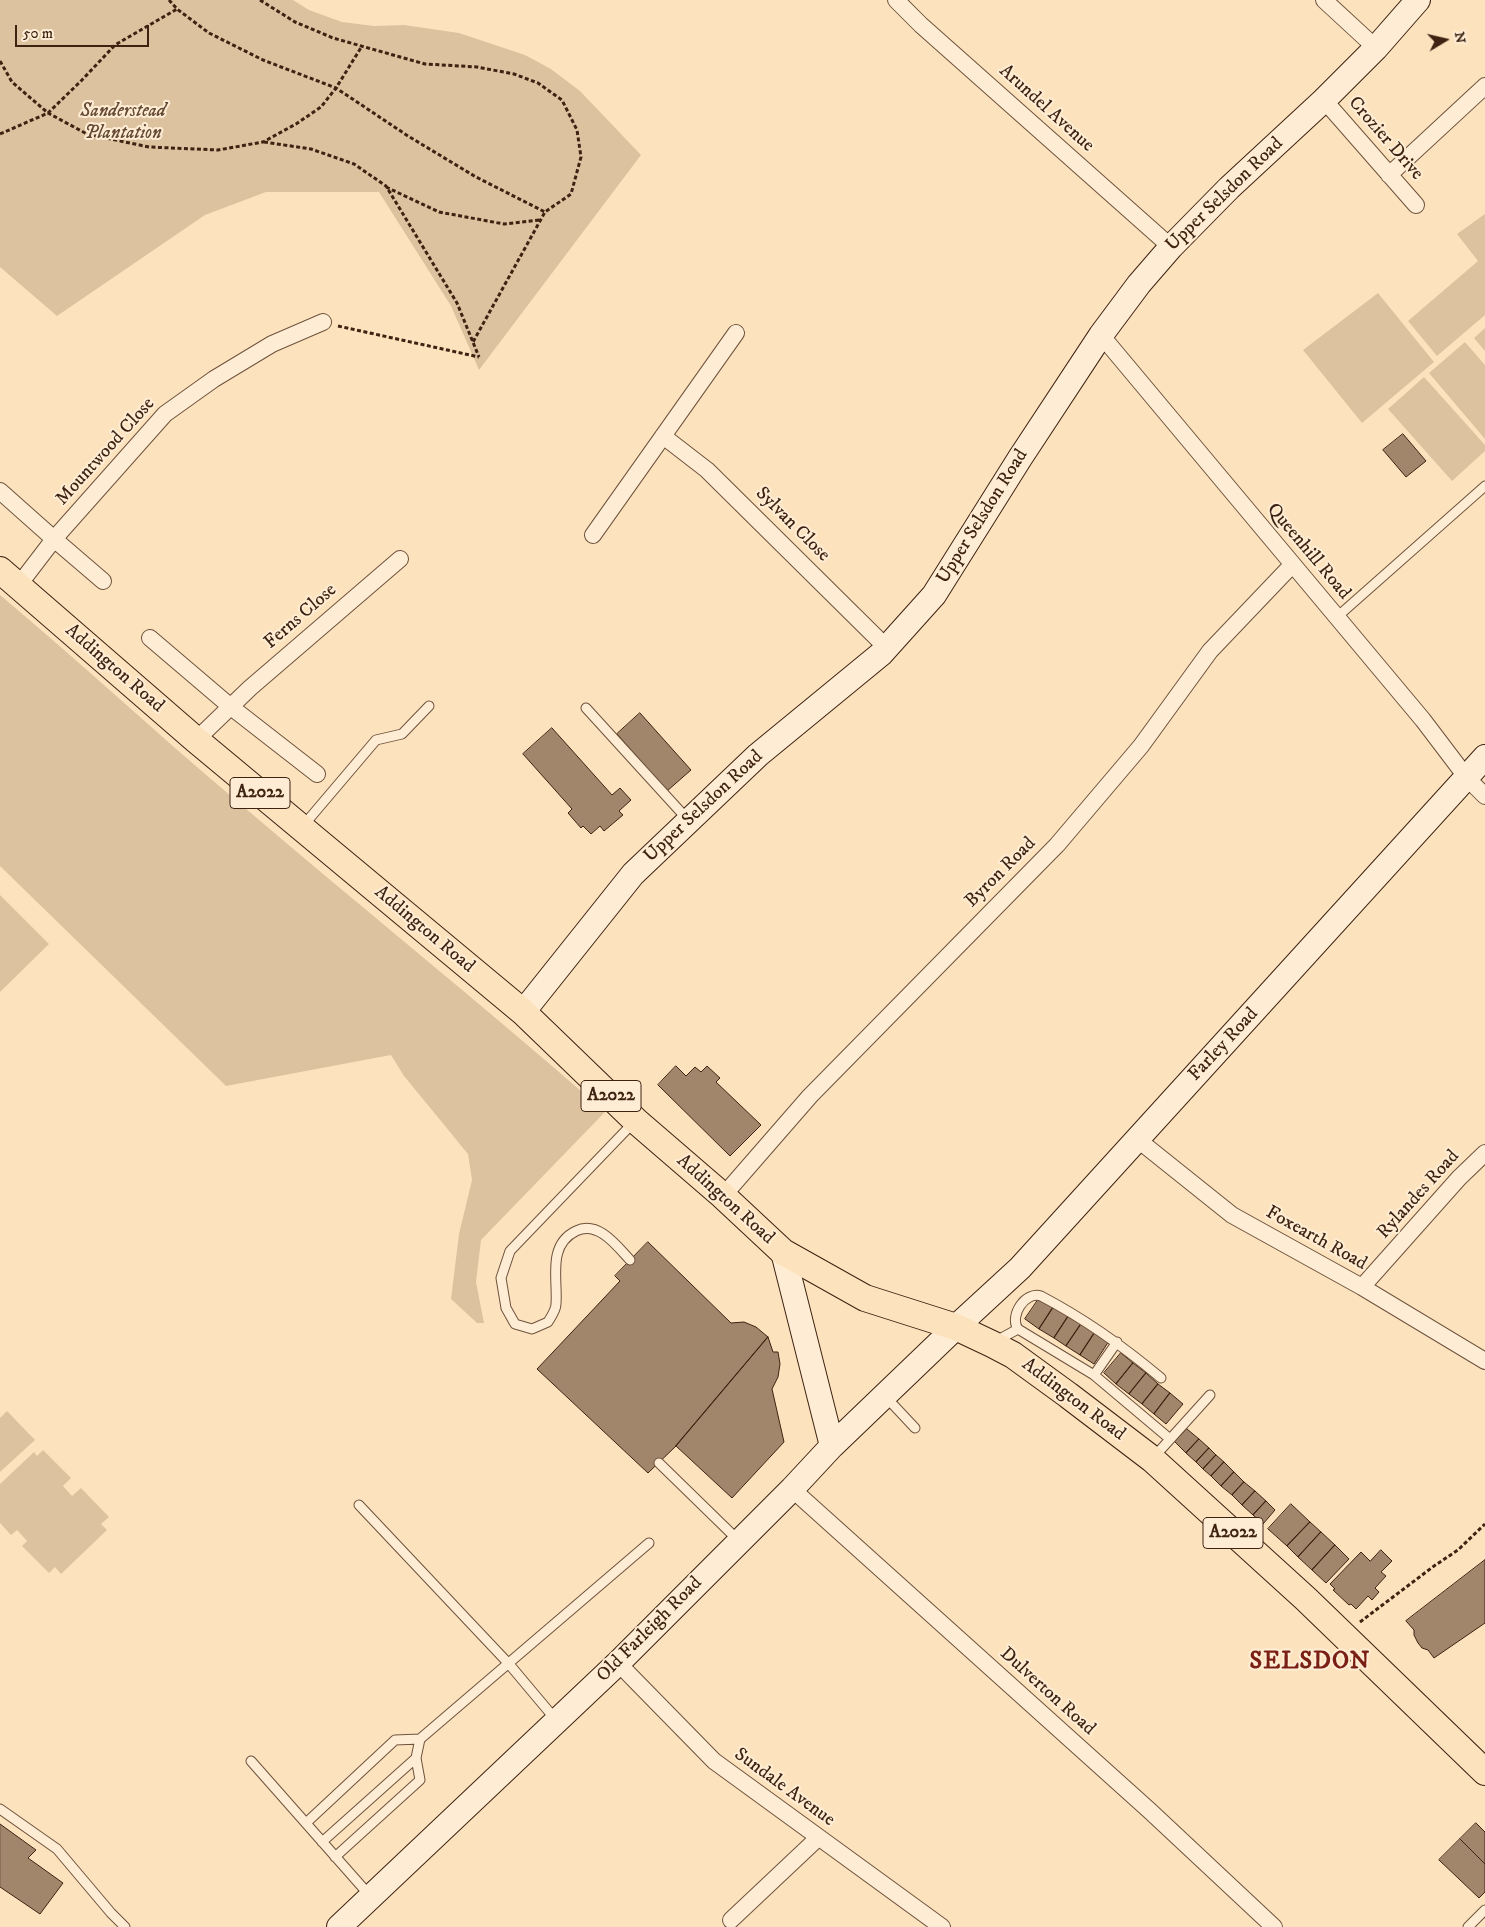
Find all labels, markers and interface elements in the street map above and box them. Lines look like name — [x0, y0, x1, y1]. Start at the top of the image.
scale bar — [18, 15, 151, 47]
north arrow — [1420, 15, 1470, 65]
text: 50 m — [23, 24, 53, 43]
text: N — [1450, 31, 1470, 45]
street label: Arundel Avenue — [994, 60, 1098, 158]
street label: Crozier Drive — [1343, 93, 1427, 185]
park label: Sanderstead Plantation — [80, 101, 166, 145]
street label: Upper Selsdon Road — [1162, 133, 1288, 257]
street label: Mountwood Close — [52, 393, 160, 511]
street label: Upper Selsdon Road — [932, 446, 1034, 588]
street label: Sylvan Close — [750, 483, 834, 567]
street label: Queenhill Road — [1261, 499, 1355, 605]
street label: Ferns Close — [260, 579, 342, 655]
street label: Addington Road — [60, 620, 168, 718]
street label: Upper Selsdon Road — [640, 746, 768, 868]
road number: A2022 — [230, 778, 290, 808]
street label: Byron Road — [961, 833, 1041, 913]
street label: Addington Road — [369, 881, 479, 979]
street label: Farley Road — [1184, 1004, 1264, 1086]
road number: A2022 — [581, 1080, 641, 1112]
street label: Rylandes Road — [1373, 1146, 1465, 1244]
street label: Addington Road — [671, 1150, 779, 1250]
street label: Foxearth Road — [1262, 1202, 1370, 1276]
street label: Addington Road — [1017, 1354, 1129, 1446]
road number: A2022 — [1203, 1518, 1263, 1549]
street label: Old Farleigh Road — [593, 1573, 707, 1687]
street label: Dulverton Road — [994, 1643, 1100, 1741]
district label: SELSDON — [1249, 1649, 1371, 1677]
street label: Sundale Avenue — [729, 1744, 839, 1832]

